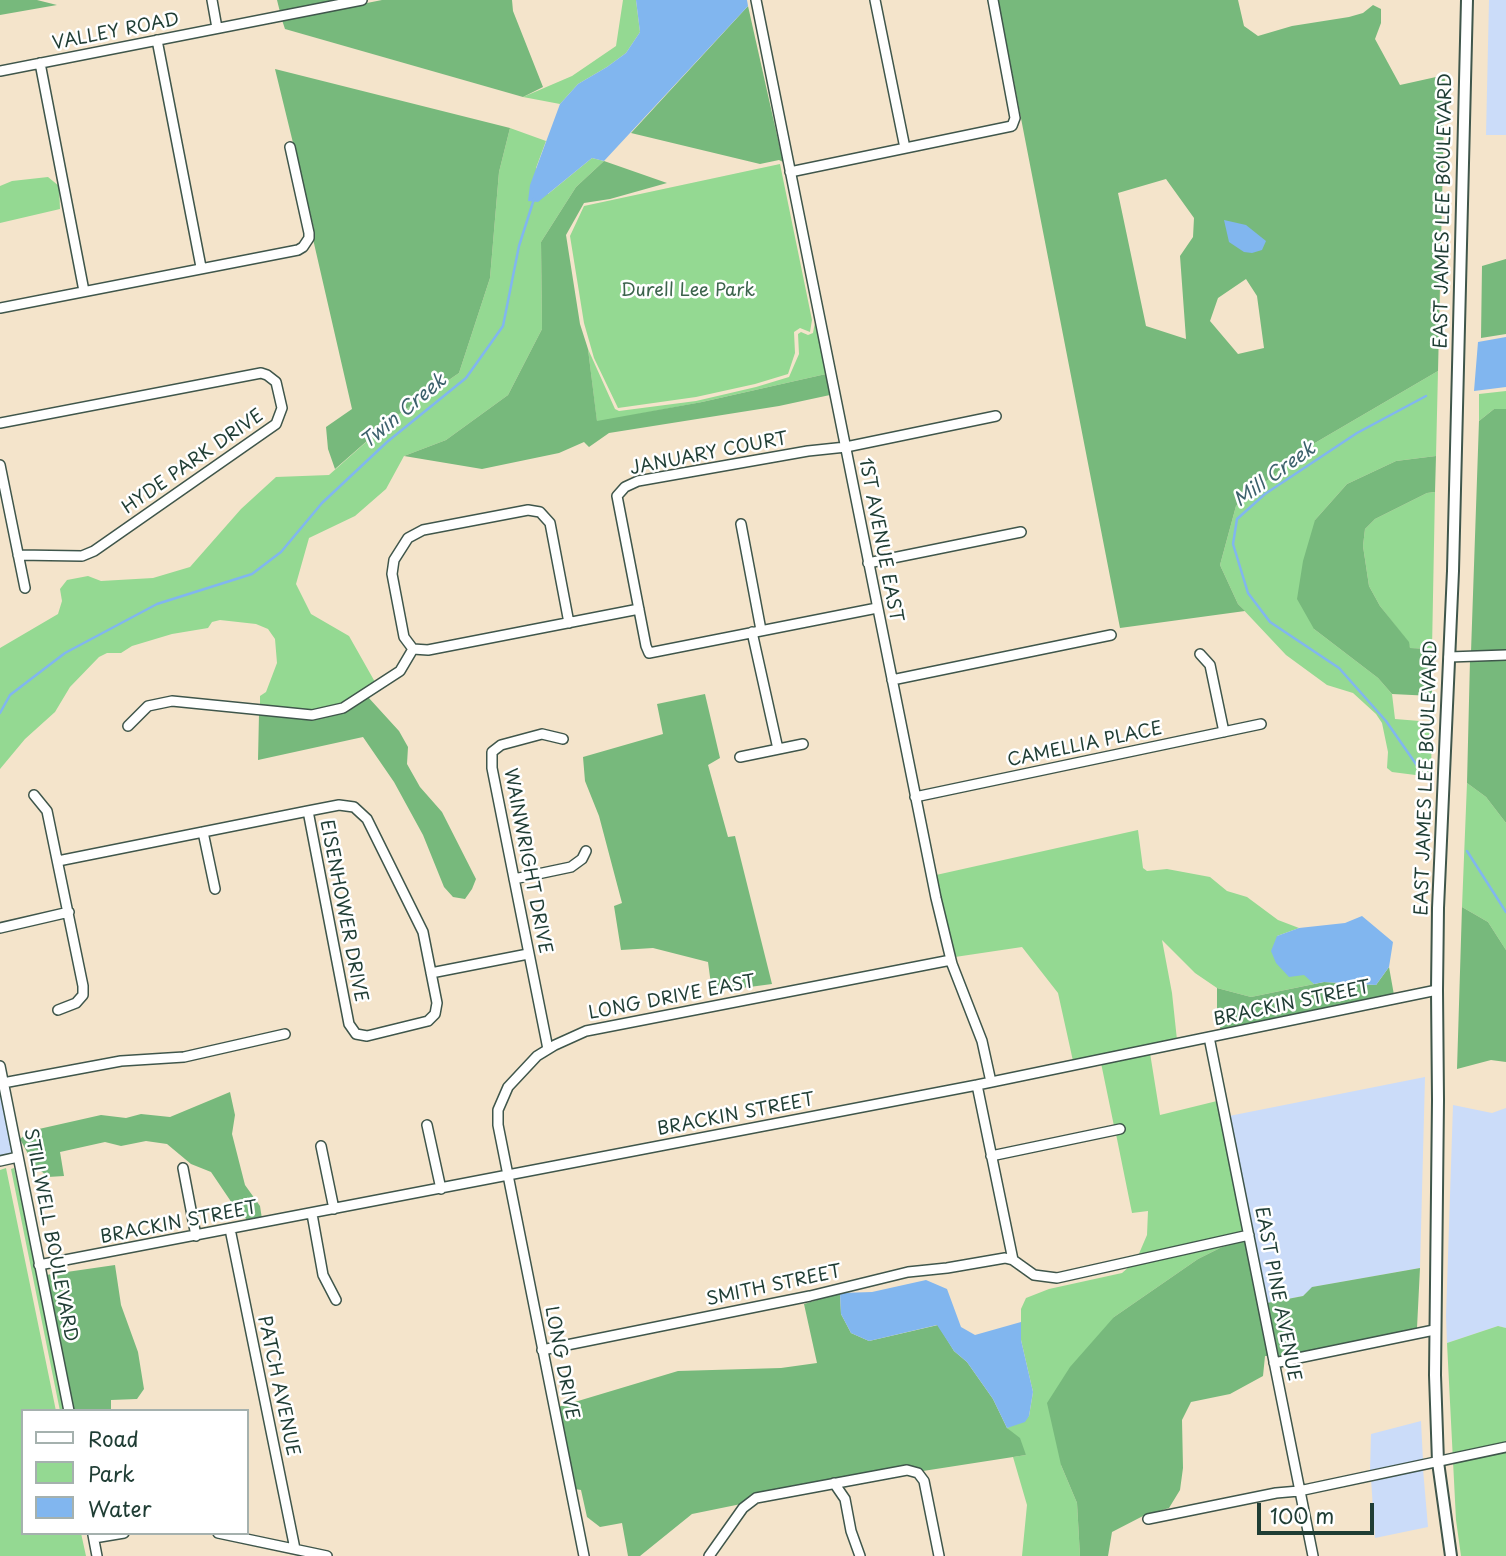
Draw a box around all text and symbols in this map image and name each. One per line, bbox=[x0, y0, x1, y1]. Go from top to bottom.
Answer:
street label: VALLEY ROAD bbox=[51, 9, 181, 55]
street label: EAST JAMES LEE BOULEVARD bbox=[1431, 73, 1457, 349]
park label: Durell Lee Park bbox=[621, 280, 755, 302]
water label: Twin Creek bbox=[357, 370, 451, 454]
street label: HYDE PARK DRIVE bbox=[118, 405, 268, 519]
street label: JANUARY COURT bbox=[628, 428, 790, 480]
water label: Mill Creek bbox=[1230, 438, 1320, 512]
street label: 1ST AVENUE EAST bbox=[853, 456, 907, 624]
street label: EAST JAMES LEE BOULEVARD bbox=[1411, 640, 1443, 916]
street label: CAMELLIA PLACE bbox=[1005, 718, 1165, 772]
street label: WAINWRIGHT DRIVE bbox=[498, 766, 556, 956]
street label: EISENHOWER DRIVE bbox=[315, 818, 371, 1004]
street label: LONG DRIVE EAST bbox=[587, 971, 757, 1025]
street label: BRACKIN STREET bbox=[1212, 977, 1372, 1031]
street label: BRACKIN STREET bbox=[656, 1089, 816, 1141]
street label: STILLWELL BOULEVARD bbox=[19, 1126, 81, 1344]
street label: BRACKIN STREET bbox=[99, 1197, 259, 1249]
street label: EAST PINE AVENUE bbox=[1249, 1205, 1305, 1383]
street label: SMITH STREET bbox=[704, 1261, 844, 1311]
street label: LONG DRIVE bbox=[539, 1304, 583, 1422]
street label: PATCH AVENUE bbox=[253, 1314, 303, 1458]
legend bbox=[21, 1409, 248, 1535]
text: Road bbox=[88, 1422, 139, 1454]
text: Park bbox=[88, 1457, 135, 1489]
scale bar bbox=[1261, 1490, 1378, 1534]
text: Water bbox=[88, 1492, 151, 1524]
text: 100 m bbox=[1270, 1499, 1334, 1531]

